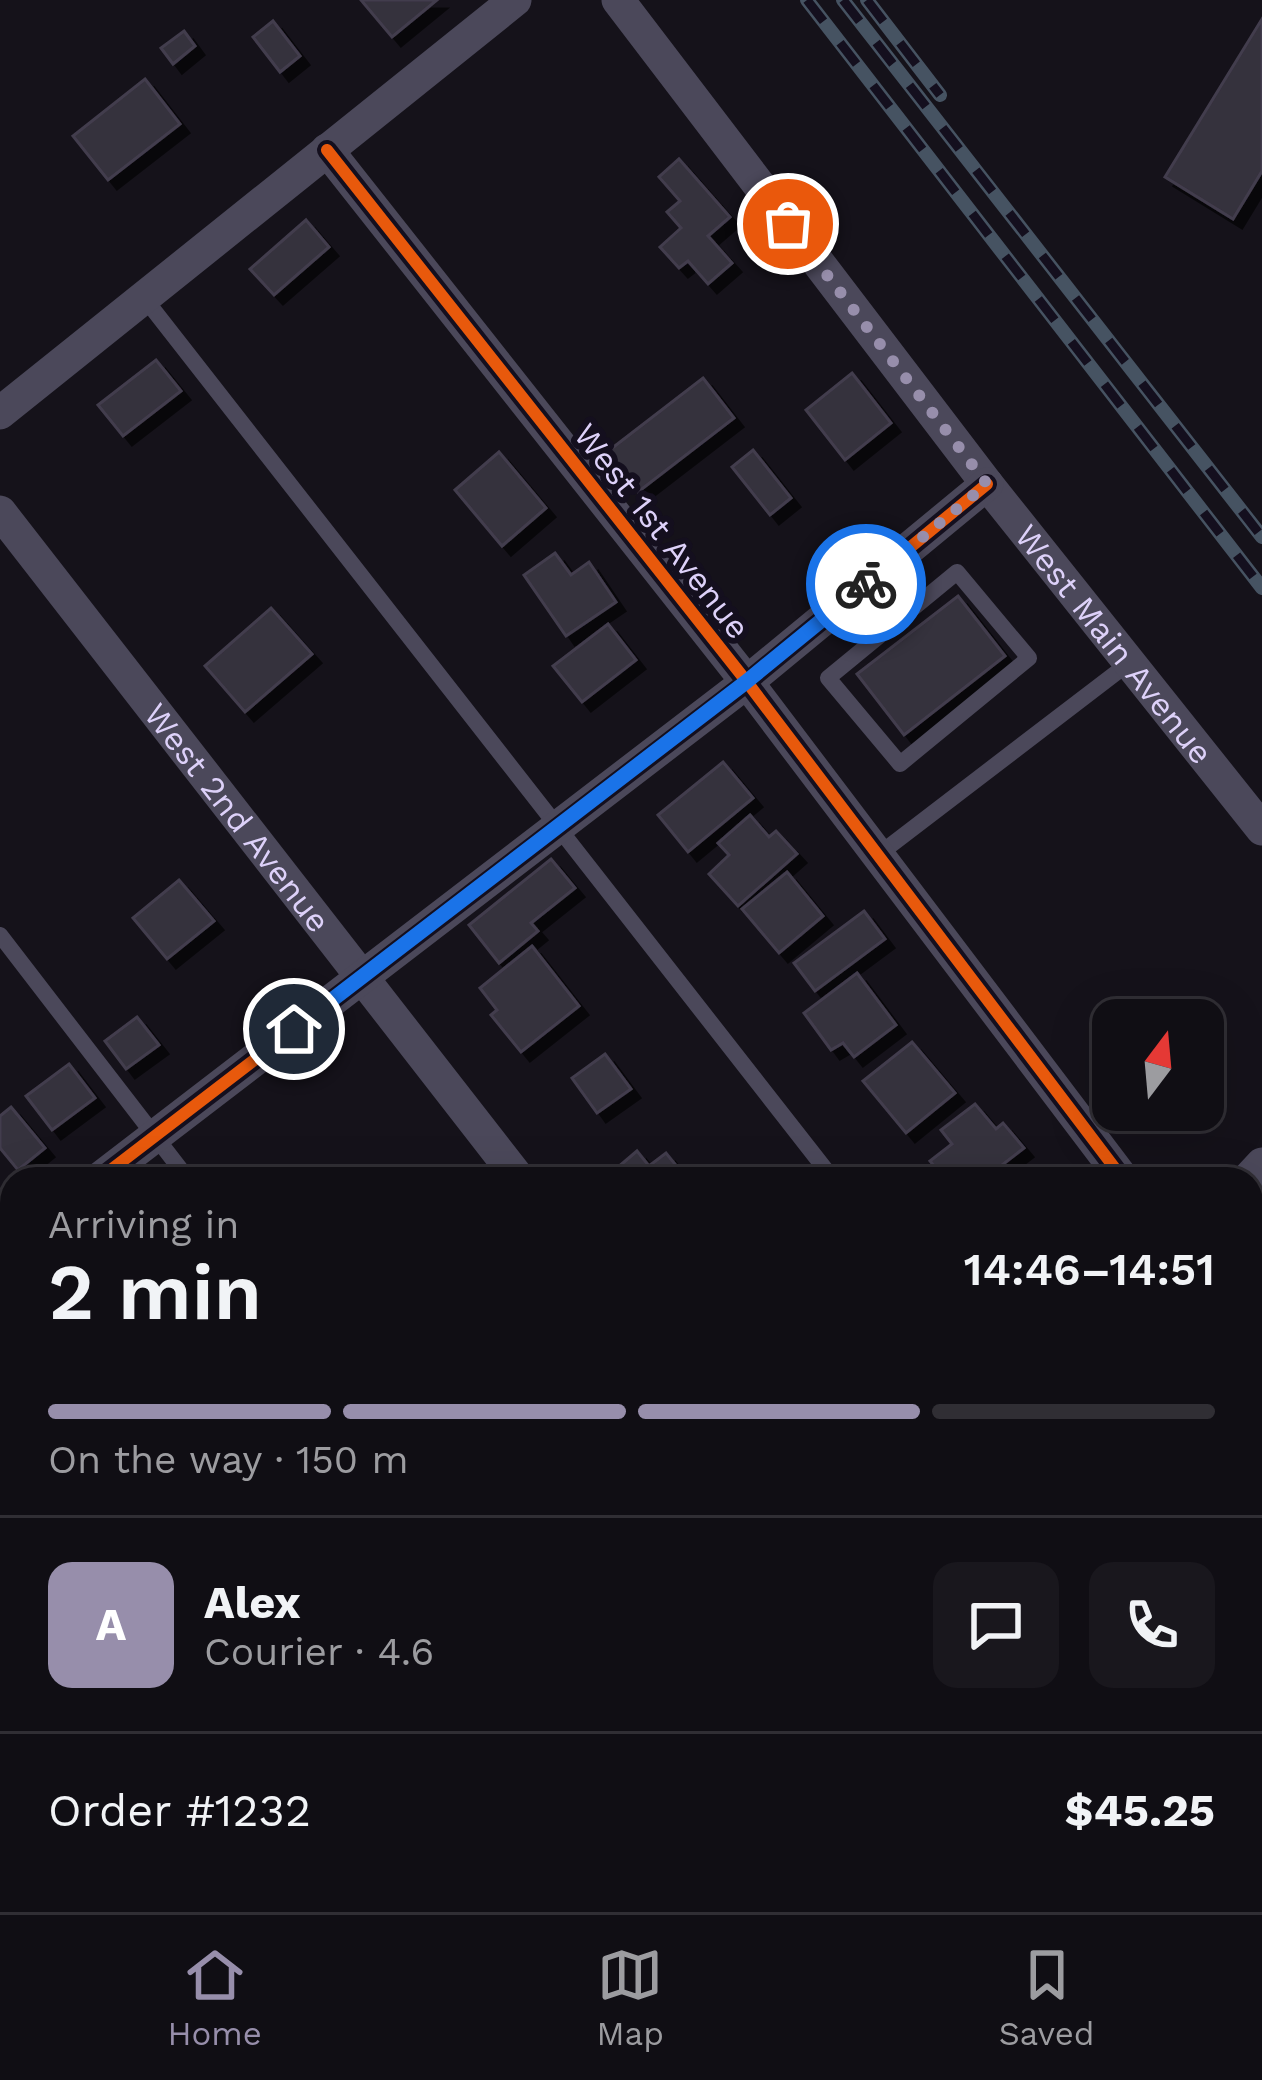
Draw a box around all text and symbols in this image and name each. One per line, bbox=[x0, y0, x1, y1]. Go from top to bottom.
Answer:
pin bbox=[737, 173, 839, 275]
icon: bag bbox=[755, 191, 821, 257]
street label: West 1st Avenue bbox=[566, 416, 758, 646]
street label: West Main Avenue bbox=[1007, 516, 1222, 771]
courier bbox=[806, 524, 926, 644]
icon: bike bbox=[833, 551, 899, 617]
street label: West 2nd Avenue bbox=[137, 695, 339, 940]
pin bbox=[243, 978, 345, 1080]
icon: home bbox=[261, 996, 327, 1062]
north arrow bbox=[1092, 999, 1224, 1131]
map controls bbox=[1092, 999, 1224, 1131]
text: Arriving in bbox=[48, 1202, 239, 1247]
text: 14:46–14:51 bbox=[964, 1243, 1215, 1296]
text: 2 min bbox=[48, 1246, 262, 1338]
text: On the way · 150 m bbox=[48, 1437, 409, 1482]
button: chat bbox=[933, 1562, 1059, 1688]
button: phone bbox=[1089, 1562, 1215, 1688]
text: Alex bbox=[204, 1576, 301, 1629]
text: A bbox=[96, 1598, 126, 1651]
text: Courier · 4.6 bbox=[204, 1629, 434, 1674]
text: Order #1232 bbox=[48, 1784, 311, 1837]
text: $45.25 bbox=[1065, 1784, 1215, 1837]
tab: Home bbox=[167, 1942, 262, 2053]
tab: Map bbox=[597, 1942, 664, 2053]
tab: Saved bbox=[999, 1942, 1095, 2053]

